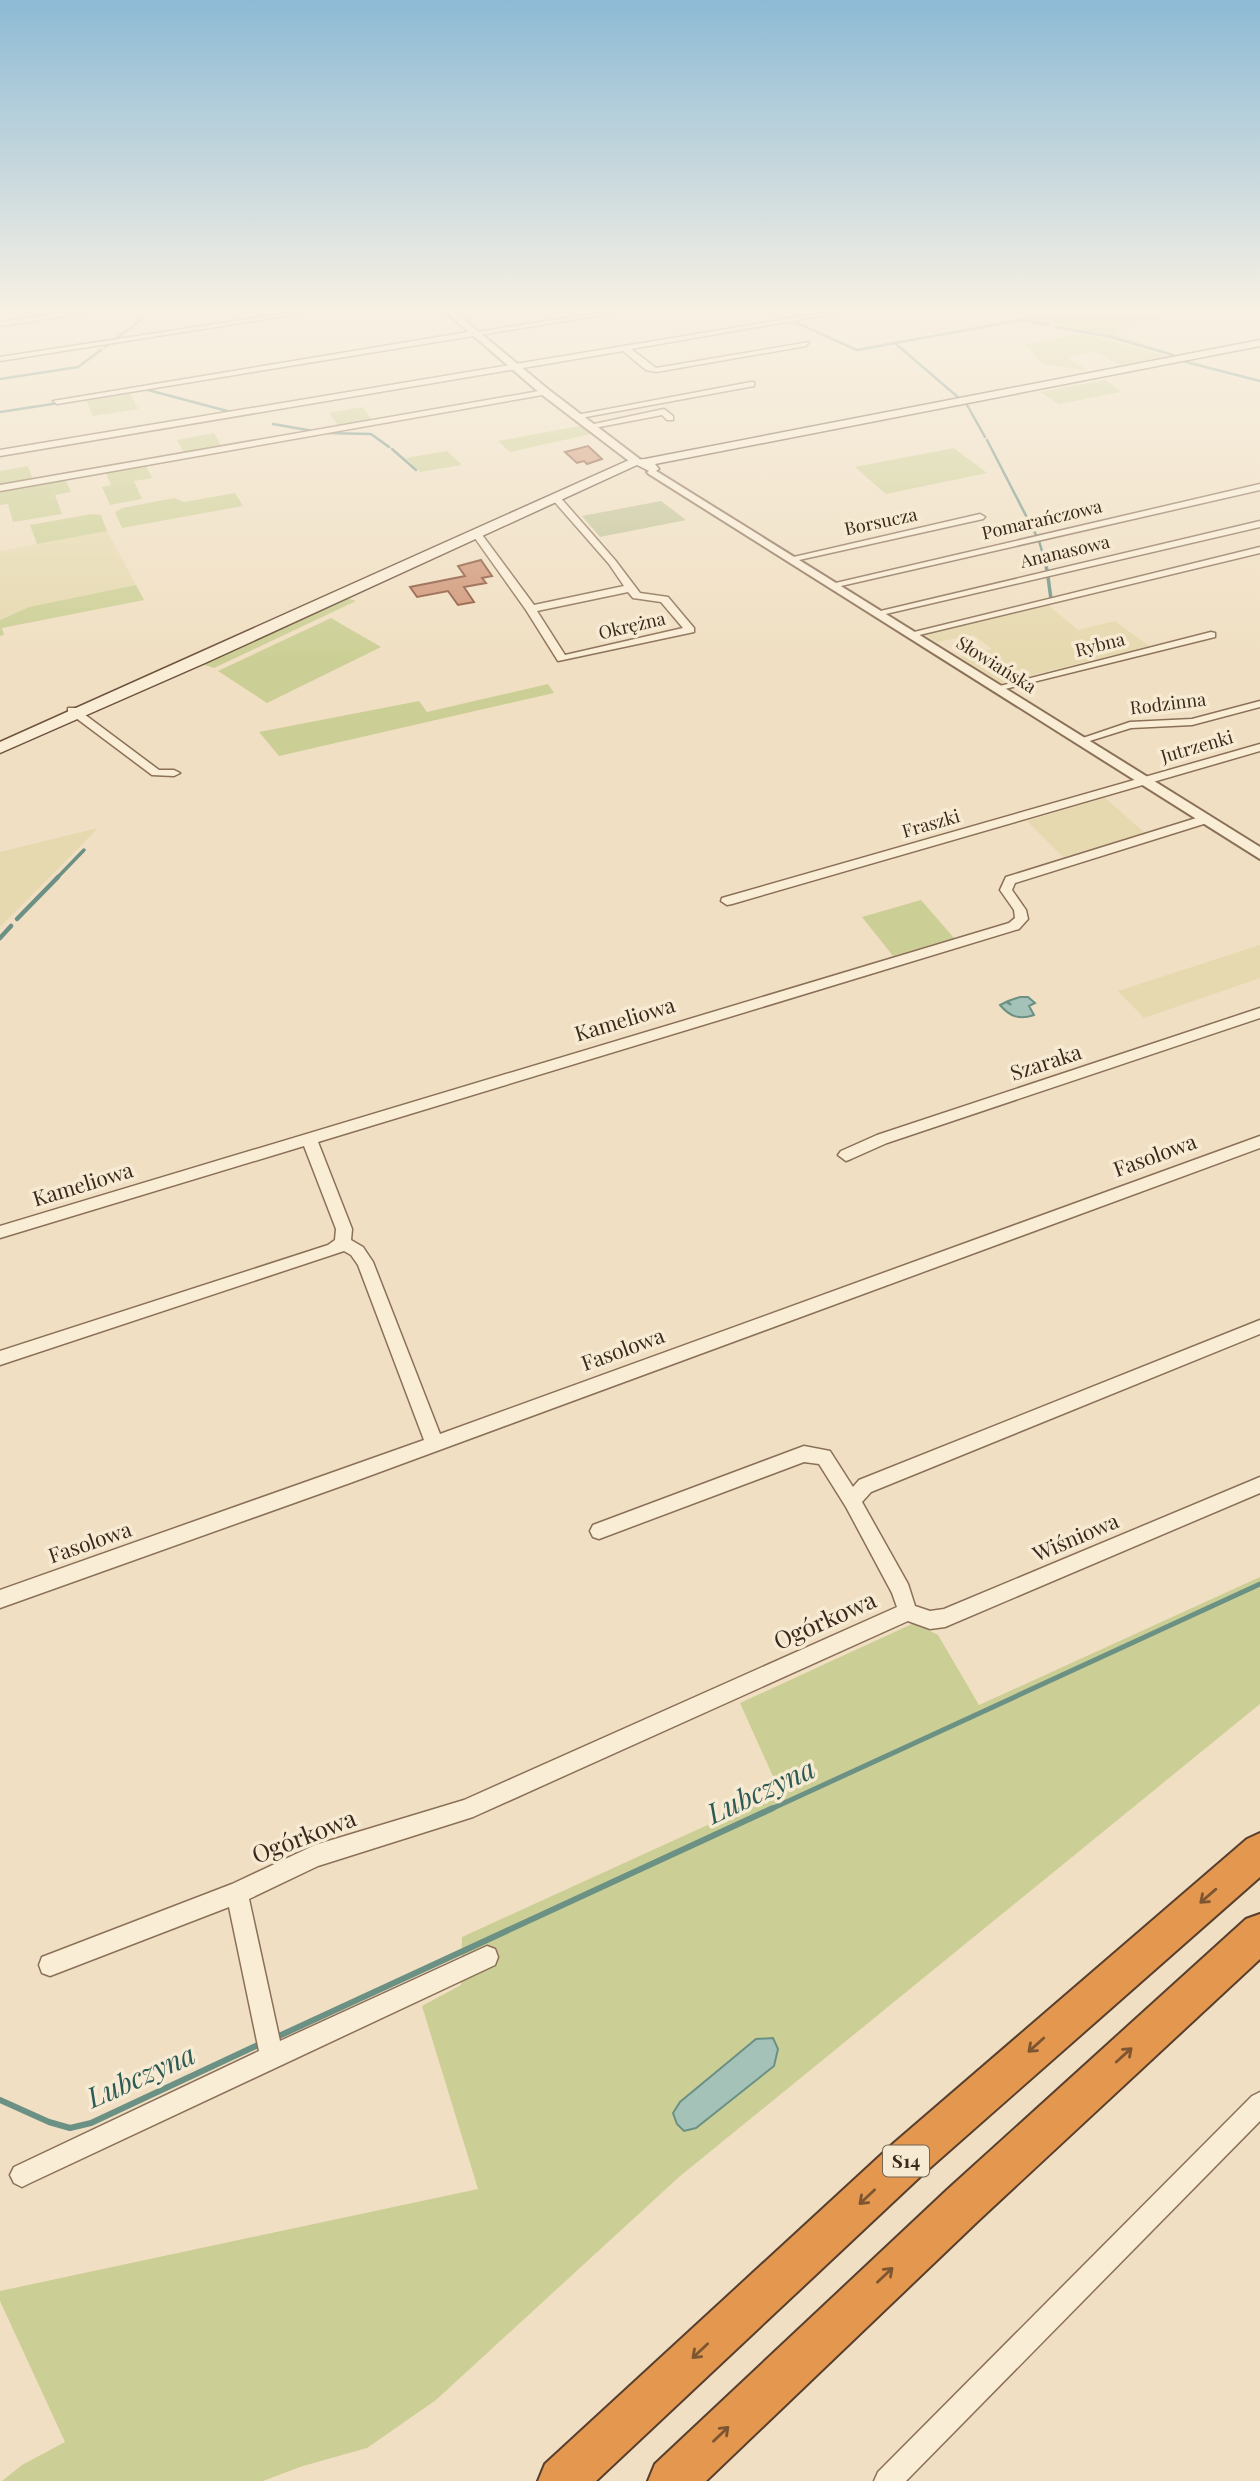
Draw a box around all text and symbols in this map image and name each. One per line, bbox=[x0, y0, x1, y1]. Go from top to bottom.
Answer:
street label: Pomarańczowa bbox=[979, 494, 1104, 545]
street label: Borsucza bbox=[842, 502, 919, 540]
street label: Ananasowa bbox=[1017, 529, 1112, 573]
street label: Okrężna bbox=[596, 606, 668, 644]
street label: Rybna bbox=[1072, 626, 1127, 662]
street label: Słowiańska bbox=[952, 630, 1041, 698]
street label: Rodzinna bbox=[1129, 686, 1207, 720]
street label: Jutrzenki bbox=[1157, 724, 1236, 768]
street label: Fraszki bbox=[899, 803, 962, 843]
street label: Kameliowa bbox=[571, 989, 679, 1047]
street label: Szaraka bbox=[1006, 1036, 1085, 1086]
street label: Fasolowa bbox=[1109, 1126, 1200, 1182]
street label: Kameliowa bbox=[29, 1154, 137, 1212]
street label: Fasolowa bbox=[577, 1320, 668, 1376]
street label: Wiśniowa bbox=[1027, 1505, 1123, 1567]
street label: Fasolowa bbox=[44, 1514, 135, 1568]
street label: Ogórkowa bbox=[768, 1582, 881, 1656]
water label: Lubczyna bbox=[699, 1749, 820, 1831]
street label: Ogórkowa bbox=[247, 1801, 360, 1870]
one-way arrow bbox=[1199, 1888, 1217, 1904]
water label: Lubczyna bbox=[79, 2034, 201, 2115]
one-way arrow bbox=[1027, 2037, 1045, 2053]
one-way arrow bbox=[1115, 2046, 1132, 2063]
road number: S14 bbox=[883, 2146, 929, 2176]
one-way arrow bbox=[858, 2189, 876, 2205]
one-way arrow bbox=[876, 2267, 893, 2284]
one-way arrow bbox=[692, 2343, 709, 2360]
one-way arrow bbox=[712, 2425, 729, 2442]

